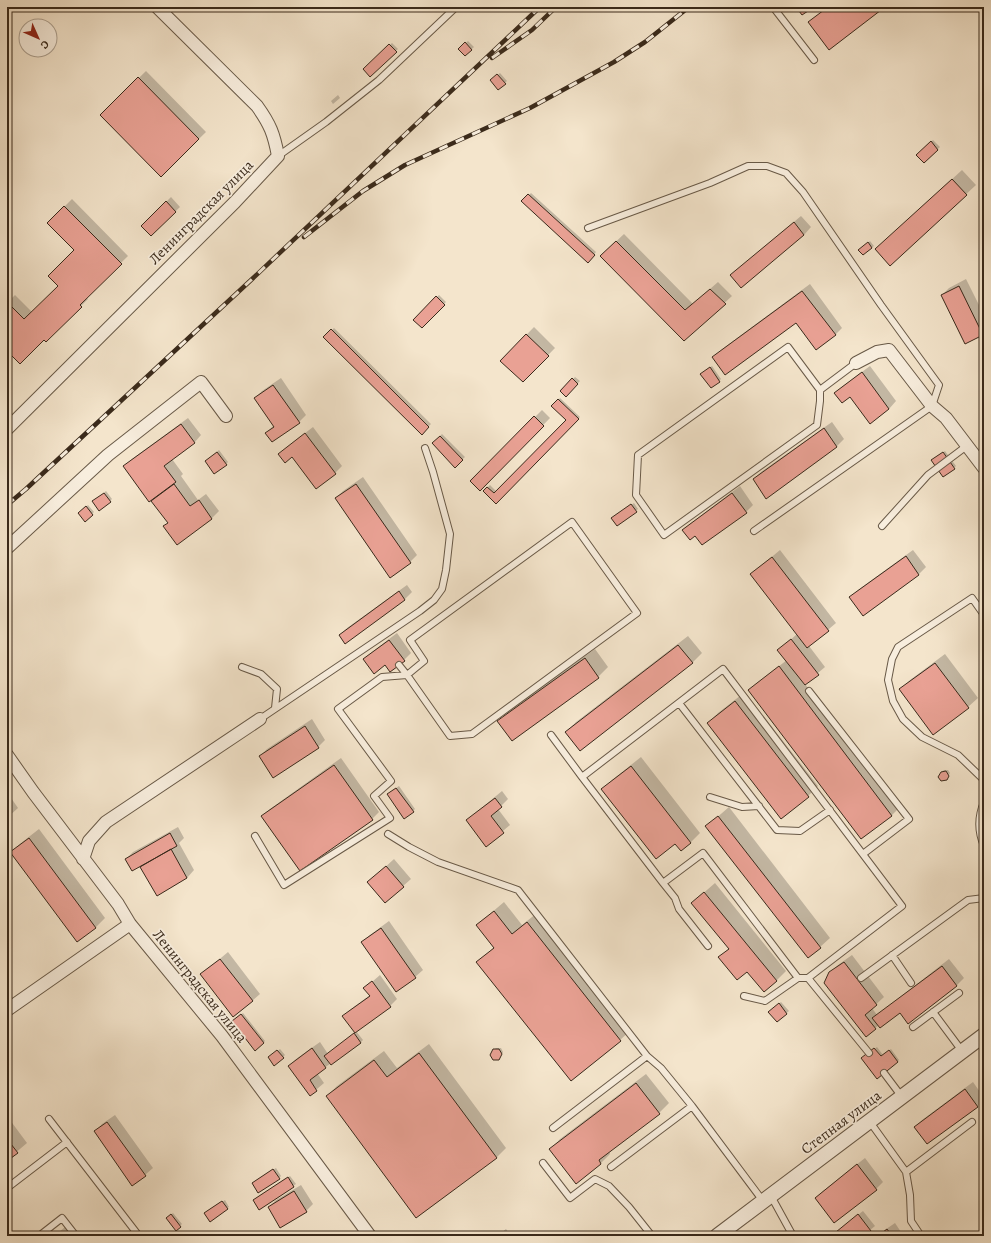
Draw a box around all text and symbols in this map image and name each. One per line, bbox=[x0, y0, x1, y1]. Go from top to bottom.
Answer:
north arrow bbox=[18, 18, 58, 58]
text: С bbox=[37, 37, 52, 53]
street label: Ленинградская улица bbox=[144, 155, 258, 269]
street label: Ленинградская улица bbox=[148, 925, 252, 1047]
street label: Степная улица bbox=[797, 1085, 885, 1159]

